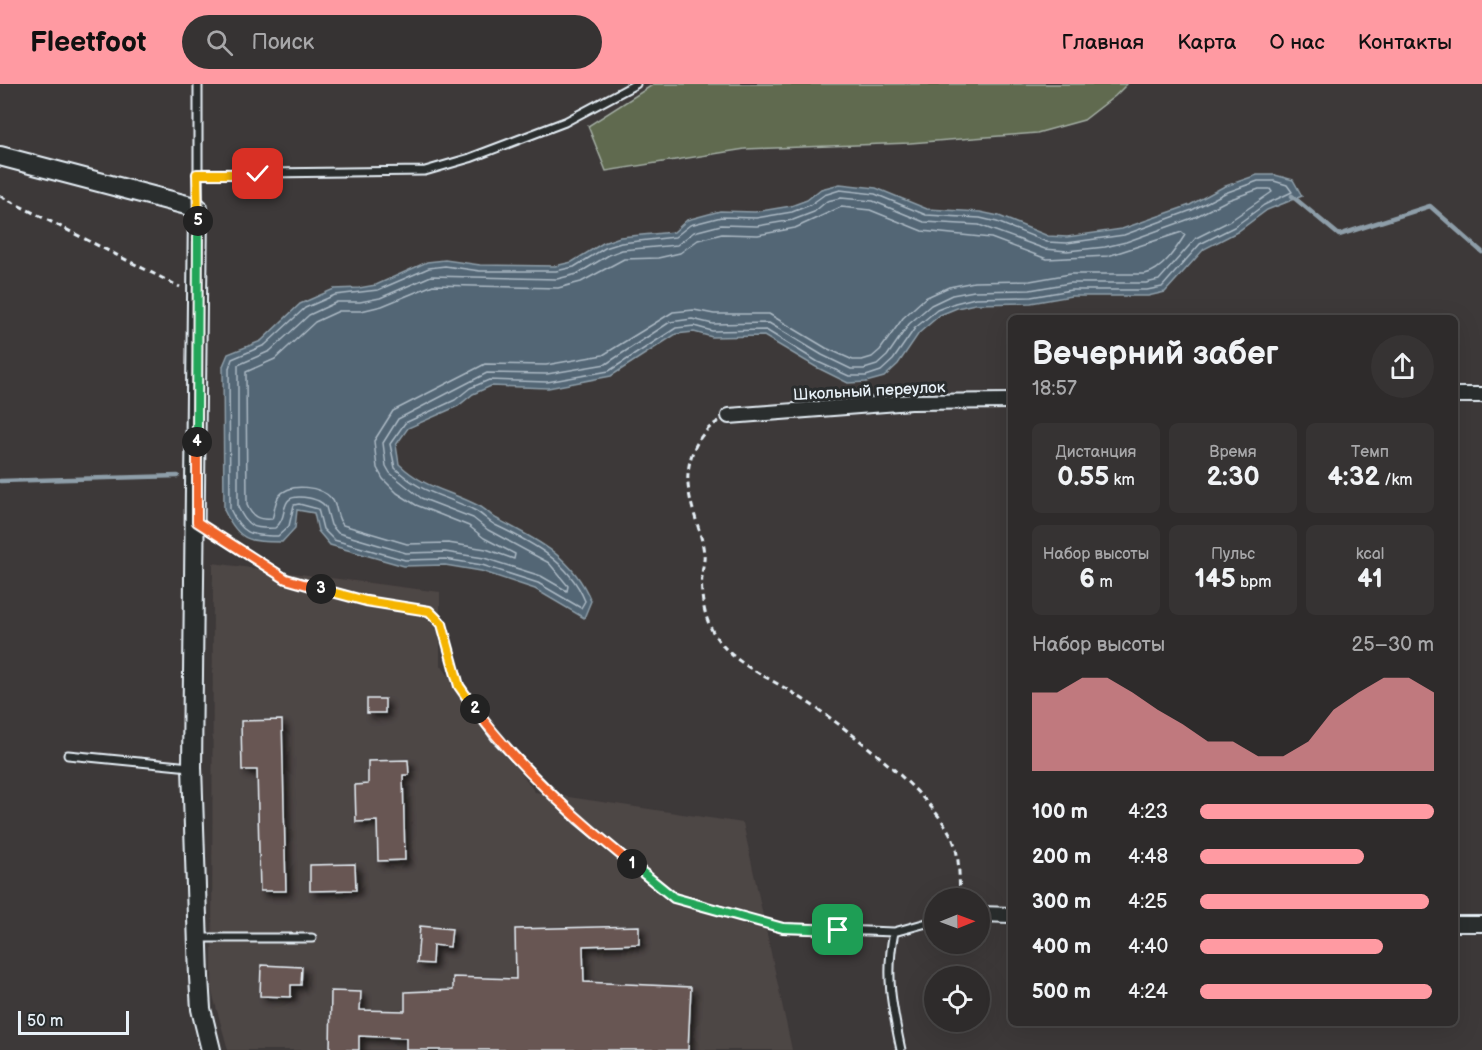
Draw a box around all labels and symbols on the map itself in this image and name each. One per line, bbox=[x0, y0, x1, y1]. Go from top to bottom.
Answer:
pin bbox=[232, 148, 283, 199]
pin: 5 bbox=[183, 206, 213, 236]
street label: Школьный переулок bbox=[792, 378, 946, 405]
pin: 4 bbox=[182, 427, 212, 457]
pin: 3 bbox=[306, 574, 336, 604]
pin: 2 bbox=[460, 694, 490, 724]
pin: 1 bbox=[617, 849, 647, 879]
north arrow bbox=[924, 888, 990, 954]
pin bbox=[812, 904, 863, 955]
scale bar bbox=[18, 1008, 129, 1036]

